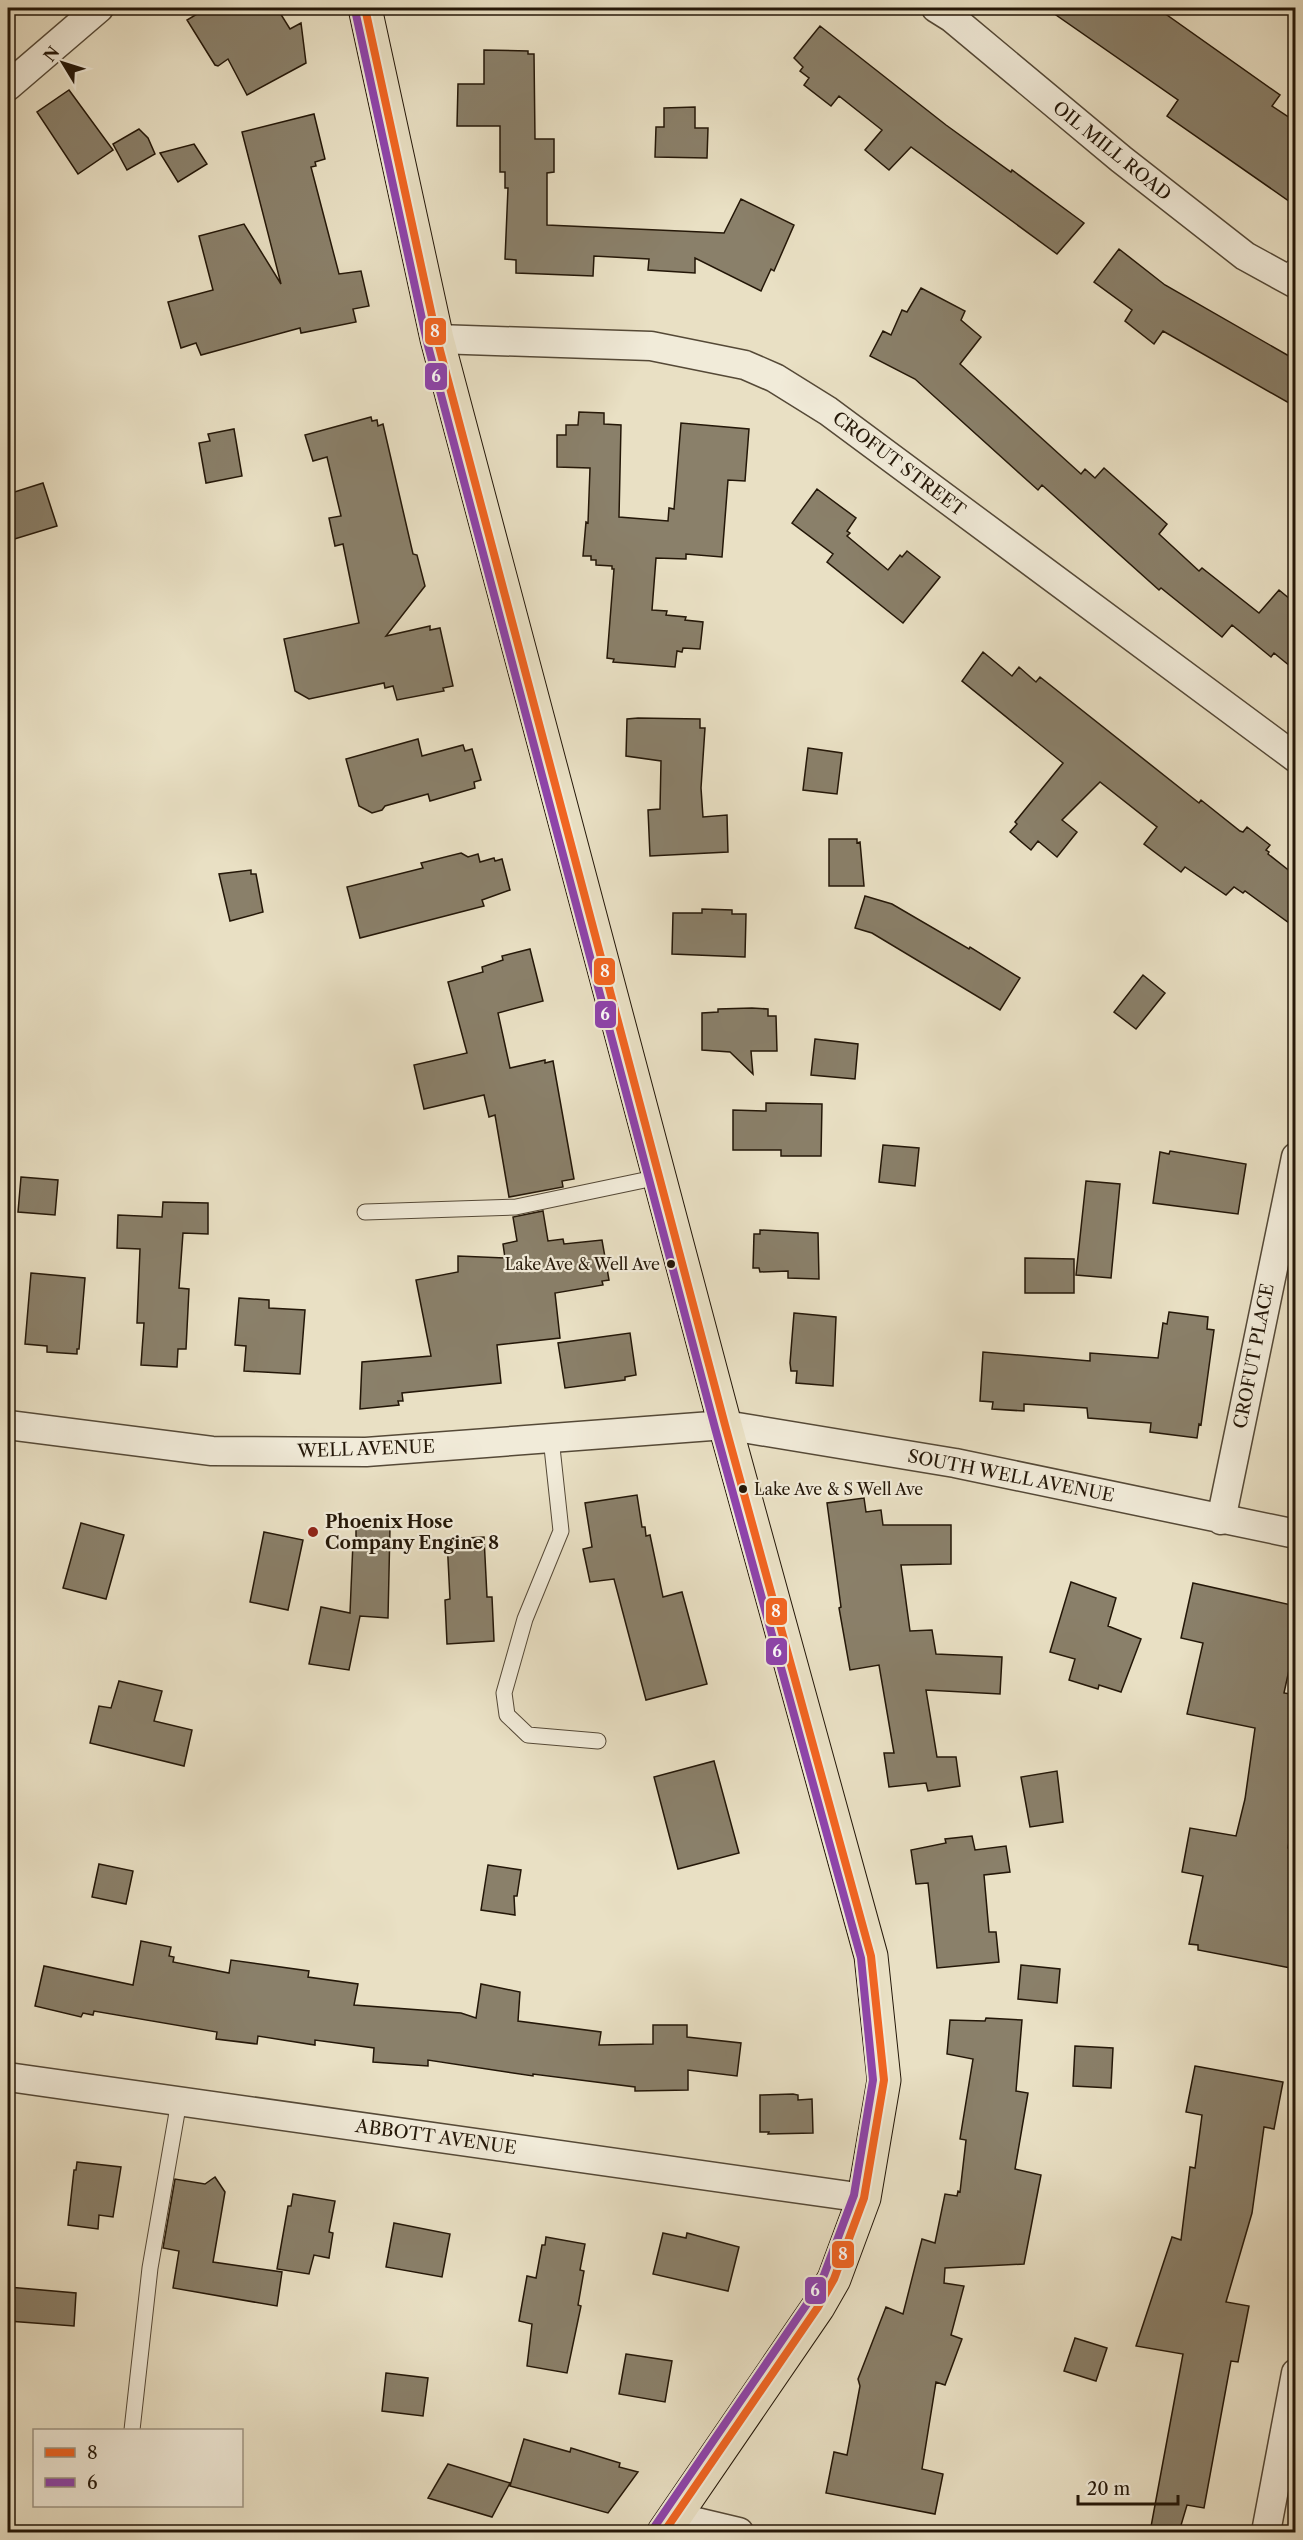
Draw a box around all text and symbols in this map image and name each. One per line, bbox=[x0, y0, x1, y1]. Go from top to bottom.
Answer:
north arrow bbox=[33, 33, 93, 93]
text: N bbox=[39, 42, 63, 65]
street label: OIL MILL ROAD bbox=[1048, 97, 1176, 205]
line badge: 8 bbox=[424, 317, 447, 346]
text: 8 bbox=[430, 321, 440, 341]
line badge: 6 bbox=[424, 362, 448, 391]
text: 6 bbox=[431, 366, 441, 386]
street label: CROFUT STREET bbox=[828, 407, 970, 521]
line badge: 8 bbox=[593, 957, 616, 986]
text: 8 bbox=[600, 961, 610, 981]
line badge: 6 bbox=[594, 1000, 617, 1029]
text: 6 bbox=[600, 1004, 610, 1024]
place label: Lake Ave & Well Ave bbox=[505, 1254, 660, 1274]
marker: Lake Ave & Well Ave bbox=[665, 1258, 677, 1270]
street label: CROFUT PLACE bbox=[1229, 1281, 1279, 1431]
street label: WELL AVENUE bbox=[296, 1436, 435, 1462]
street label: SOUTH WELL AVENUE bbox=[906, 1445, 1116, 1507]
place label: Lake Ave & S Well Ave bbox=[754, 1479, 923, 1499]
marker: Lake Ave & S Well Ave bbox=[737, 1483, 749, 1495]
place label: Phoenix Hose Company Engine 8 bbox=[325, 1511, 499, 1554]
marker: Phoenix Hose Company Engine 8 bbox=[306, 1525, 320, 1539]
line badge: 8 bbox=[765, 1597, 788, 1626]
text: 8 bbox=[771, 1601, 781, 1621]
line badge: 6 bbox=[765, 1637, 788, 1666]
text: 6 bbox=[772, 1641, 782, 1661]
street label: ABBOTT AVENUE bbox=[353, 2115, 518, 2159]
line badge: 8 bbox=[831, 2240, 855, 2269]
text: 8 bbox=[838, 2244, 848, 2264]
line badge: 6 bbox=[804, 2276, 827, 2305]
text: 6 bbox=[810, 2280, 820, 2300]
legend bbox=[33, 2429, 243, 2507]
text: 8 bbox=[87, 2442, 98, 2464]
scale bar bbox=[1078, 2468, 1178, 2506]
text: 6 bbox=[87, 2472, 98, 2494]
text: 20 m bbox=[1087, 2478, 1131, 2500]

